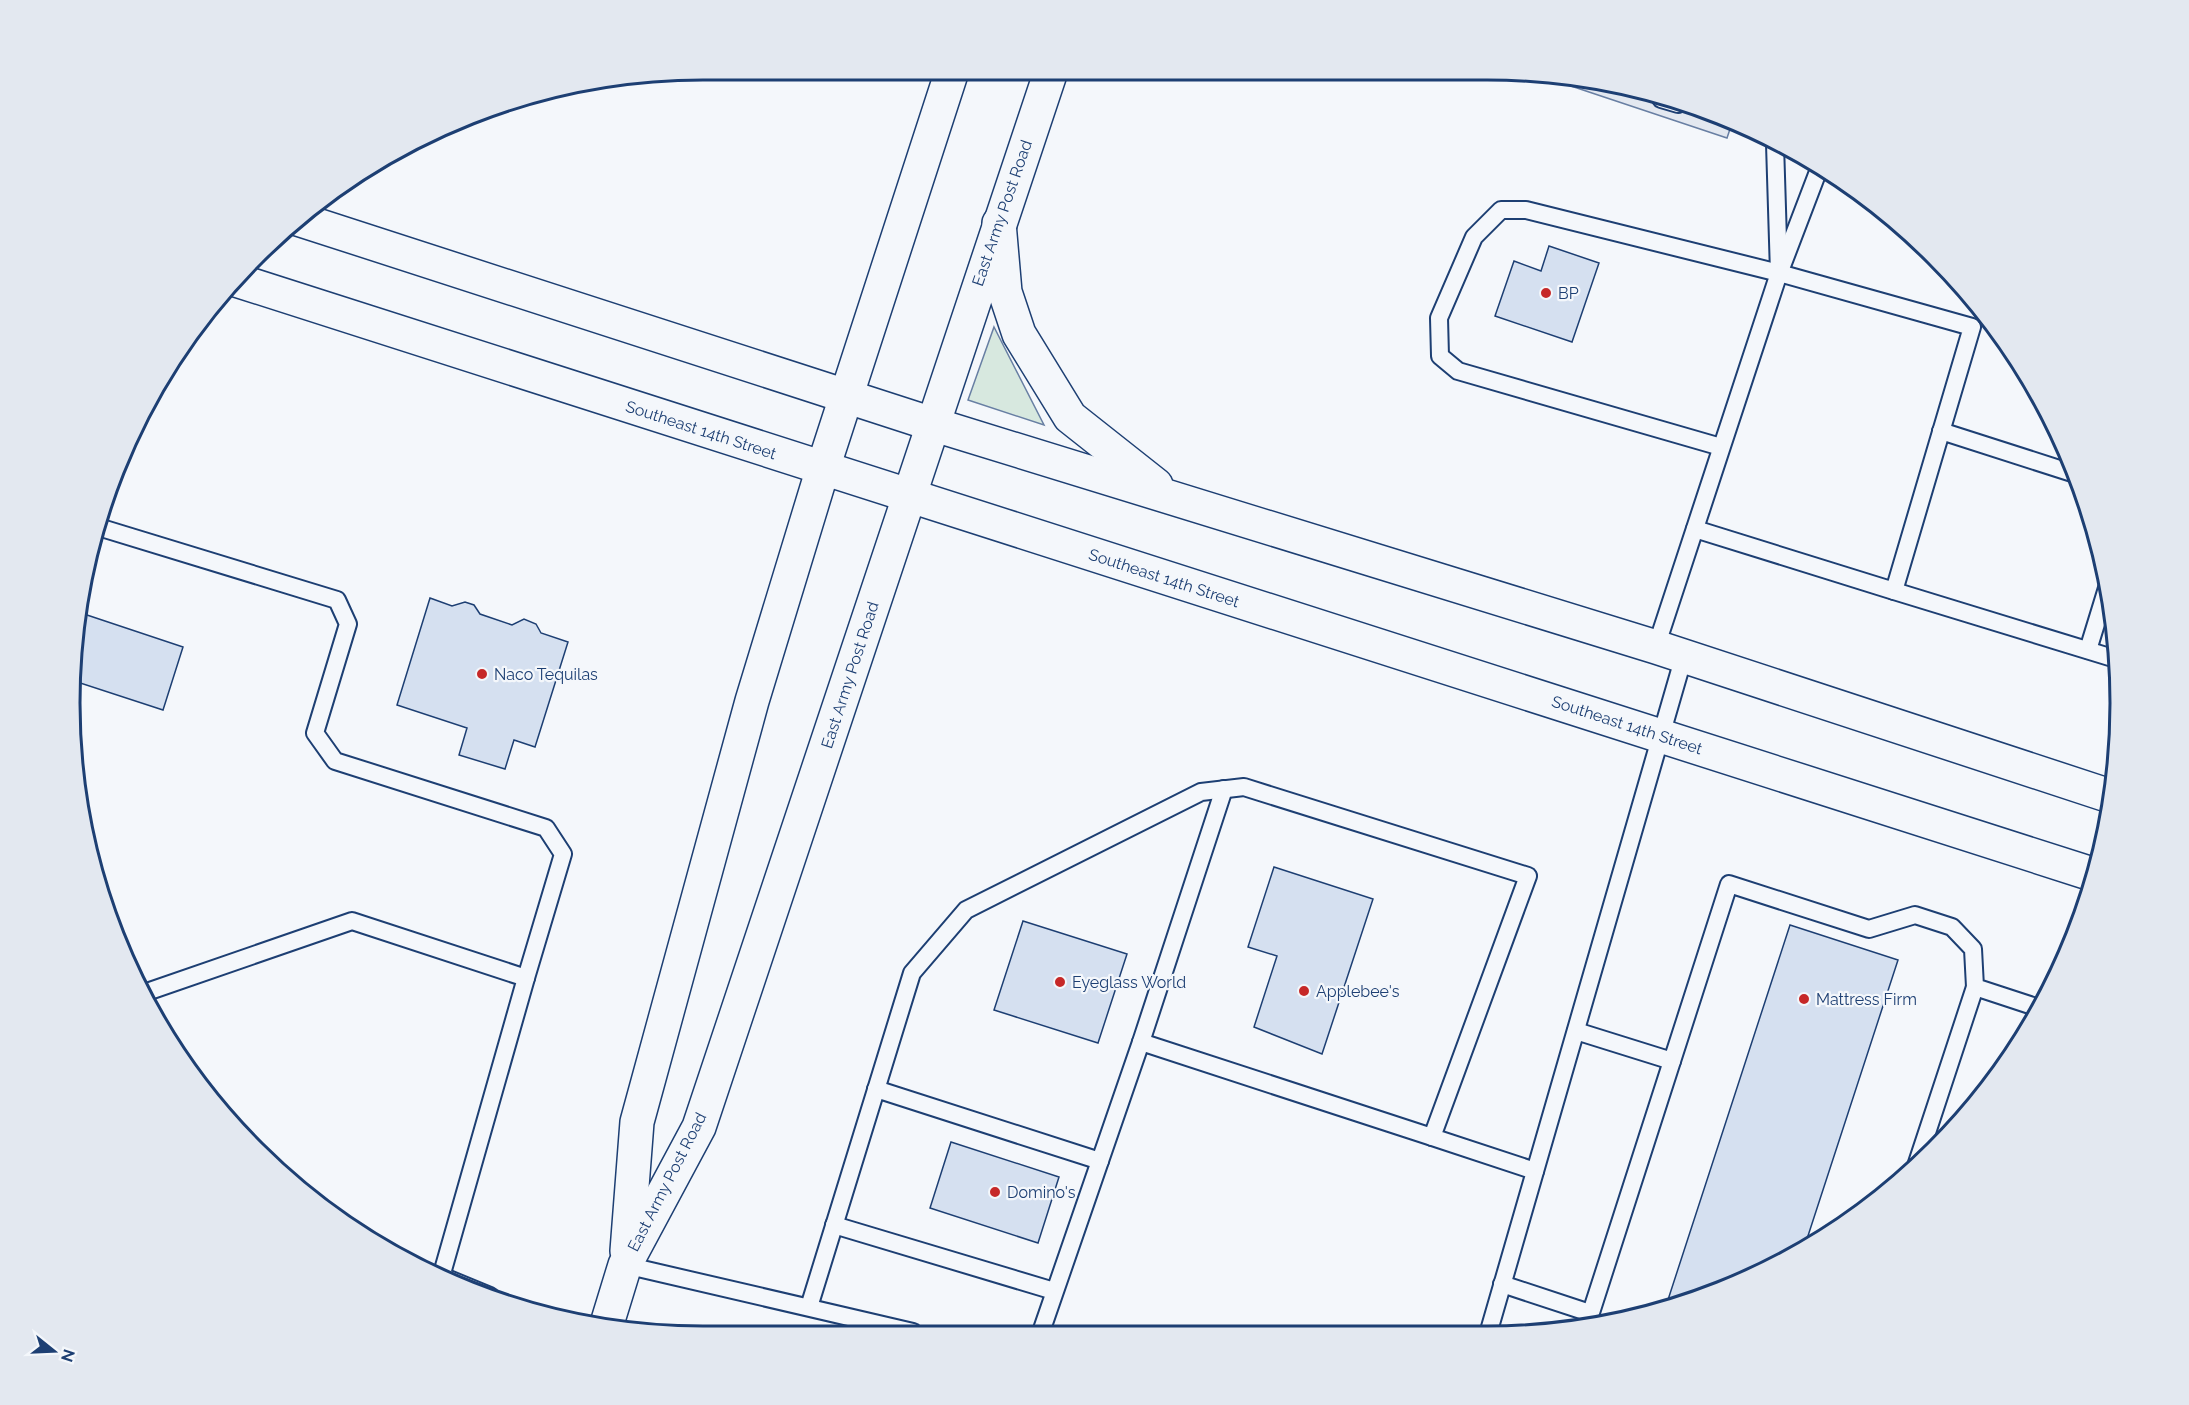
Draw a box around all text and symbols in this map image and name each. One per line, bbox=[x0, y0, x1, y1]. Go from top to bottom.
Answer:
street label: East Army Post Road bbox=[968, 137, 1036, 289]
place label: BP bbox=[1558, 284, 1579, 303]
marker: BP bbox=[1539, 286, 1553, 300]
street label: Southeast 14th Street bbox=[623, 397, 779, 464]
street label: Southeast 14th Street bbox=[1086, 545, 1242, 612]
street label: East Army Post Road bbox=[817, 599, 883, 751]
place label: Naco Tequilas bbox=[494, 665, 598, 684]
marker: Naco Tequilas bbox=[475, 667, 489, 681]
street label: Southeast 14th Street bbox=[1549, 692, 1705, 759]
place label: Eyeglass World bbox=[1072, 973, 1186, 992]
marker: Eyeglass World bbox=[1053, 975, 1067, 989]
place label: Applebee's bbox=[1316, 982, 1400, 1001]
marker: Applebee's bbox=[1297, 984, 1311, 998]
place label: Mattress Firm bbox=[1816, 990, 1917, 1009]
marker: Mattress Firm bbox=[1797, 992, 1811, 1006]
street label: East Army Post Road bbox=[624, 1109, 710, 1255]
place label: Domino's bbox=[1007, 1183, 1076, 1202]
marker: Domino's bbox=[988, 1185, 1002, 1199]
north arrow bbox=[24, 1321, 84, 1381]
text: N bbox=[57, 1347, 79, 1364]

